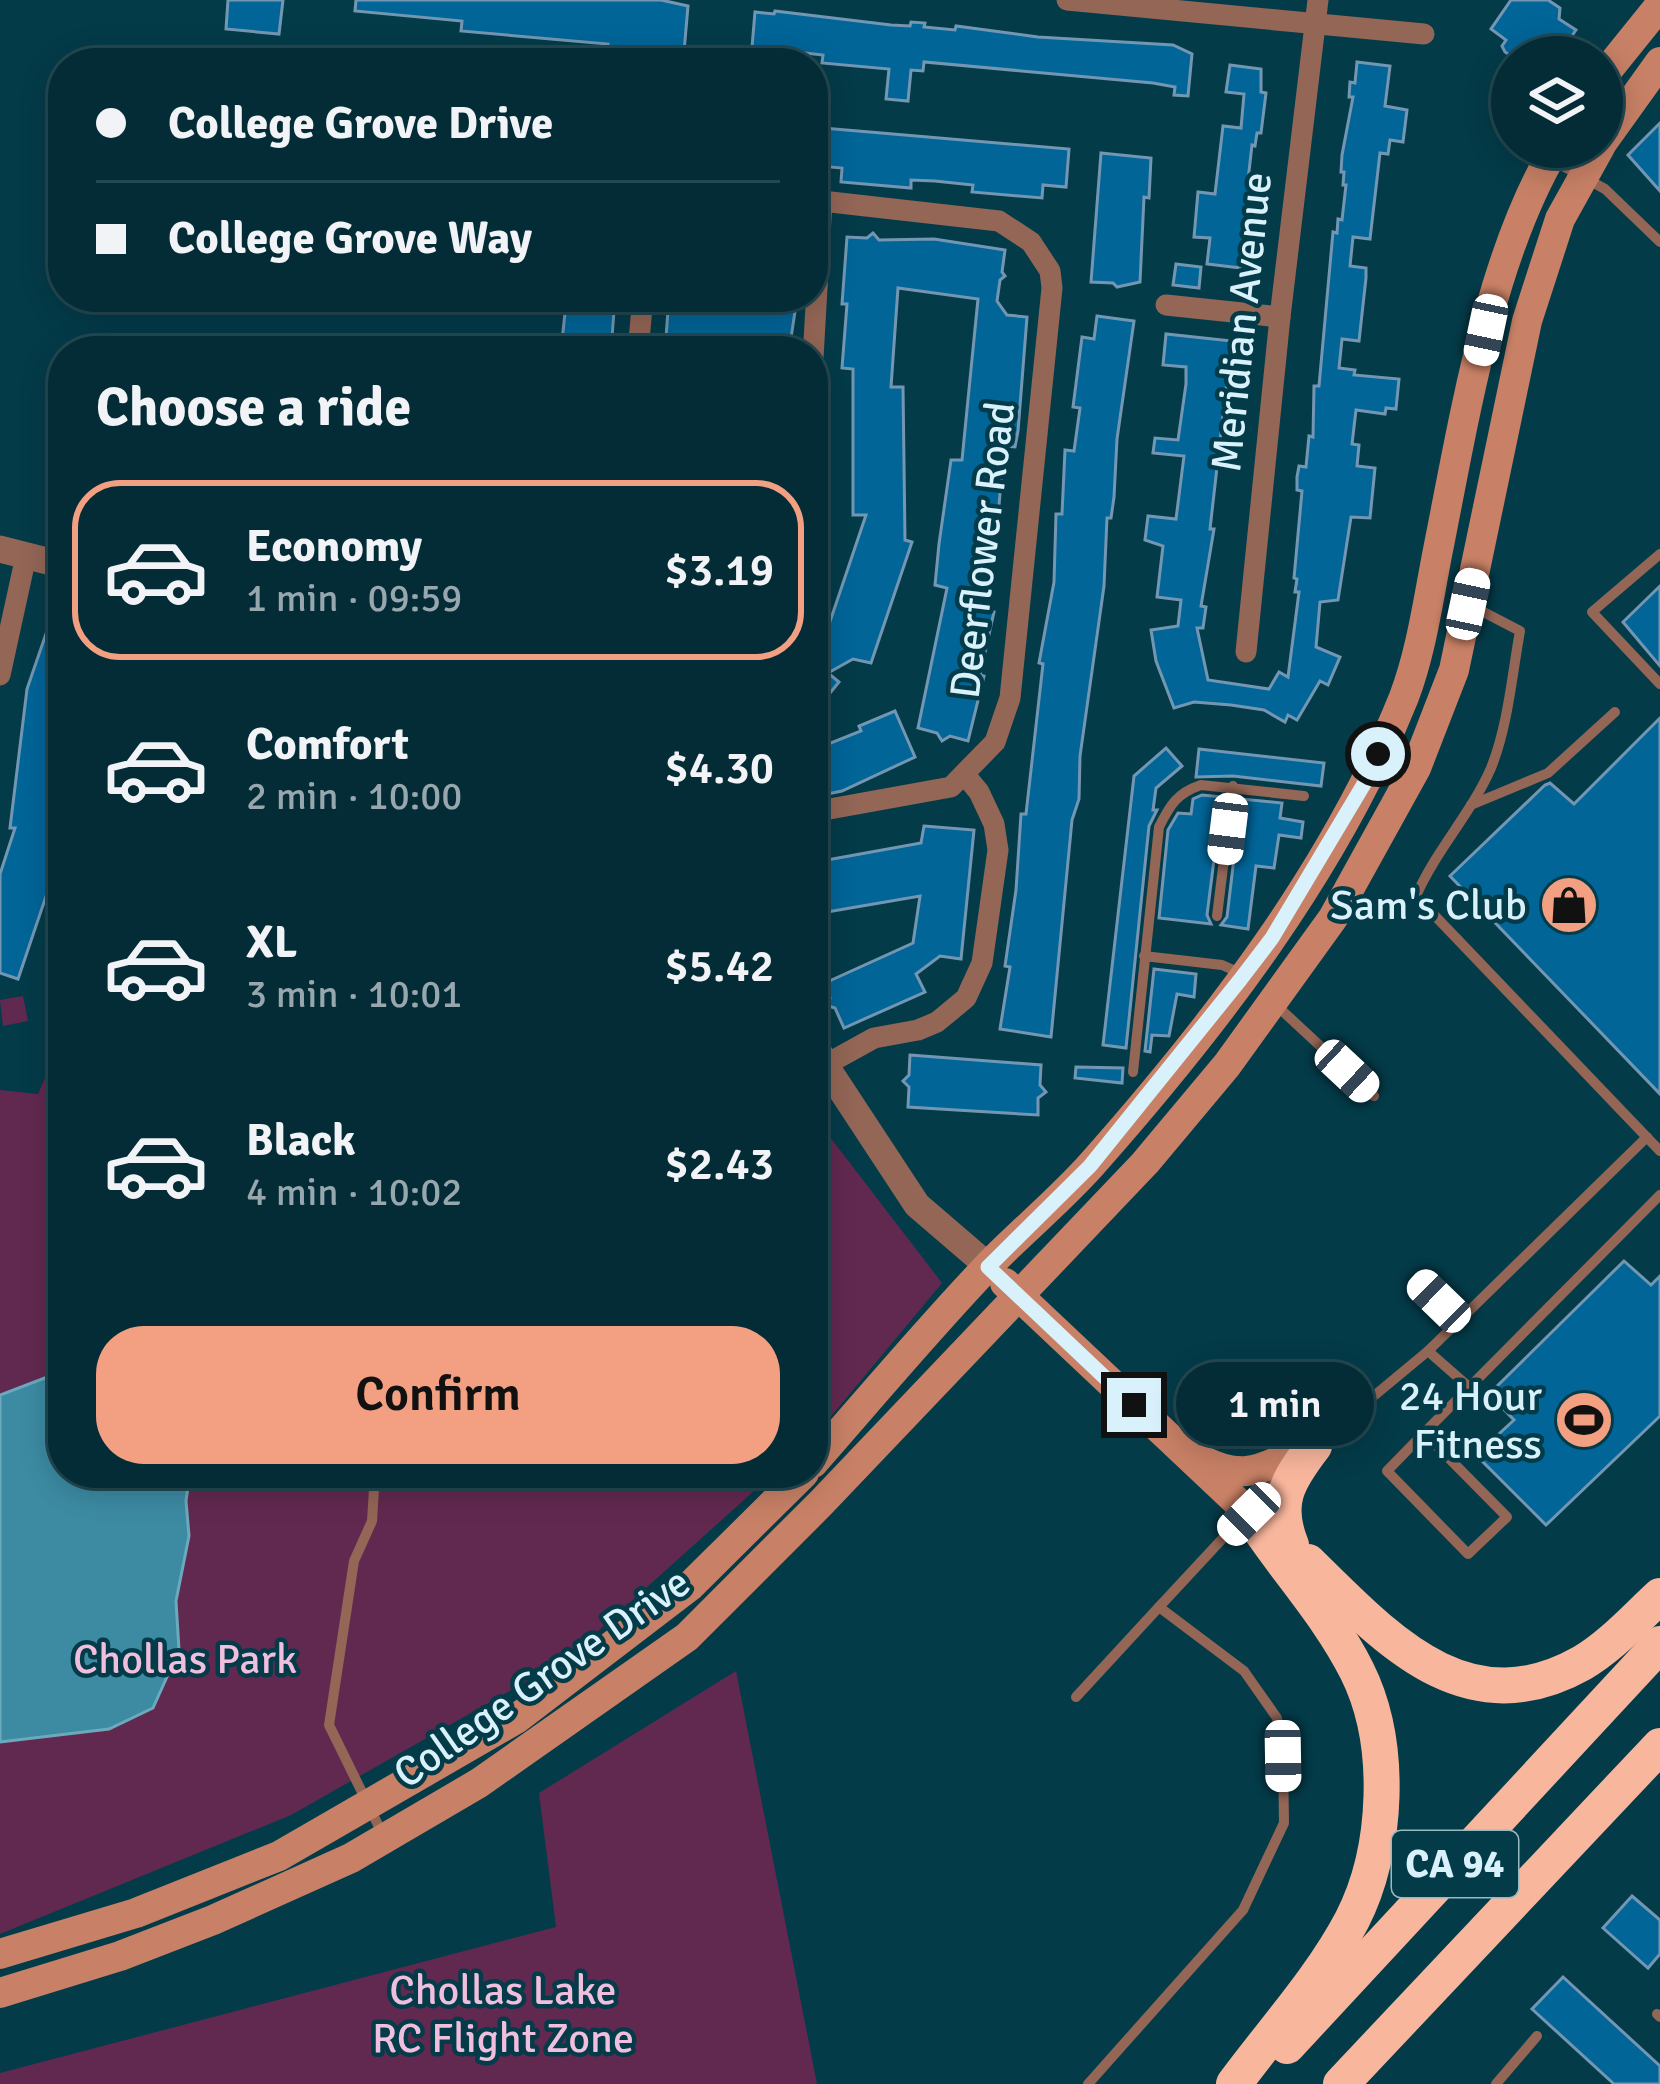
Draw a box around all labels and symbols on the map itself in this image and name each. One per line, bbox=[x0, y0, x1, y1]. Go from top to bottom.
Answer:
street label: Meridian Avenue bbox=[1201, 170, 1283, 474]
car bbox=[1461, 291, 1511, 369]
street label: Deerflower Road bbox=[940, 399, 1026, 701]
car bbox=[1443, 565, 1493, 643]
route start bbox=[1351, 727, 1405, 781]
car bbox=[1206, 791, 1250, 867]
shop icon: Sam's Club bbox=[1538, 874, 1600, 936]
place label: Sam's Club bbox=[1330, 880, 1527, 931]
car bbox=[1308, 1033, 1386, 1109]
car bbox=[1401, 1263, 1477, 1339]
callout: 1 min bbox=[1176, 1363, 1374, 1447]
place label: 24 Hour Fitness bbox=[1399, 1371, 1543, 1470]
route end bbox=[1107, 1378, 1161, 1432]
sports icon: 24 Hour Fitness bbox=[1553, 1389, 1615, 1451]
car bbox=[1211, 1476, 1287, 1552]
street label: College Grove Drive bbox=[384, 1557, 700, 1799]
park label: Chollas Park bbox=[73, 1634, 297, 1685]
car bbox=[1264, 1720, 1302, 1792]
road number: CA 94 bbox=[1392, 1831, 1518, 1897]
park label: Chollas Lake RC Flight Zone bbox=[372, 1965, 634, 2064]

